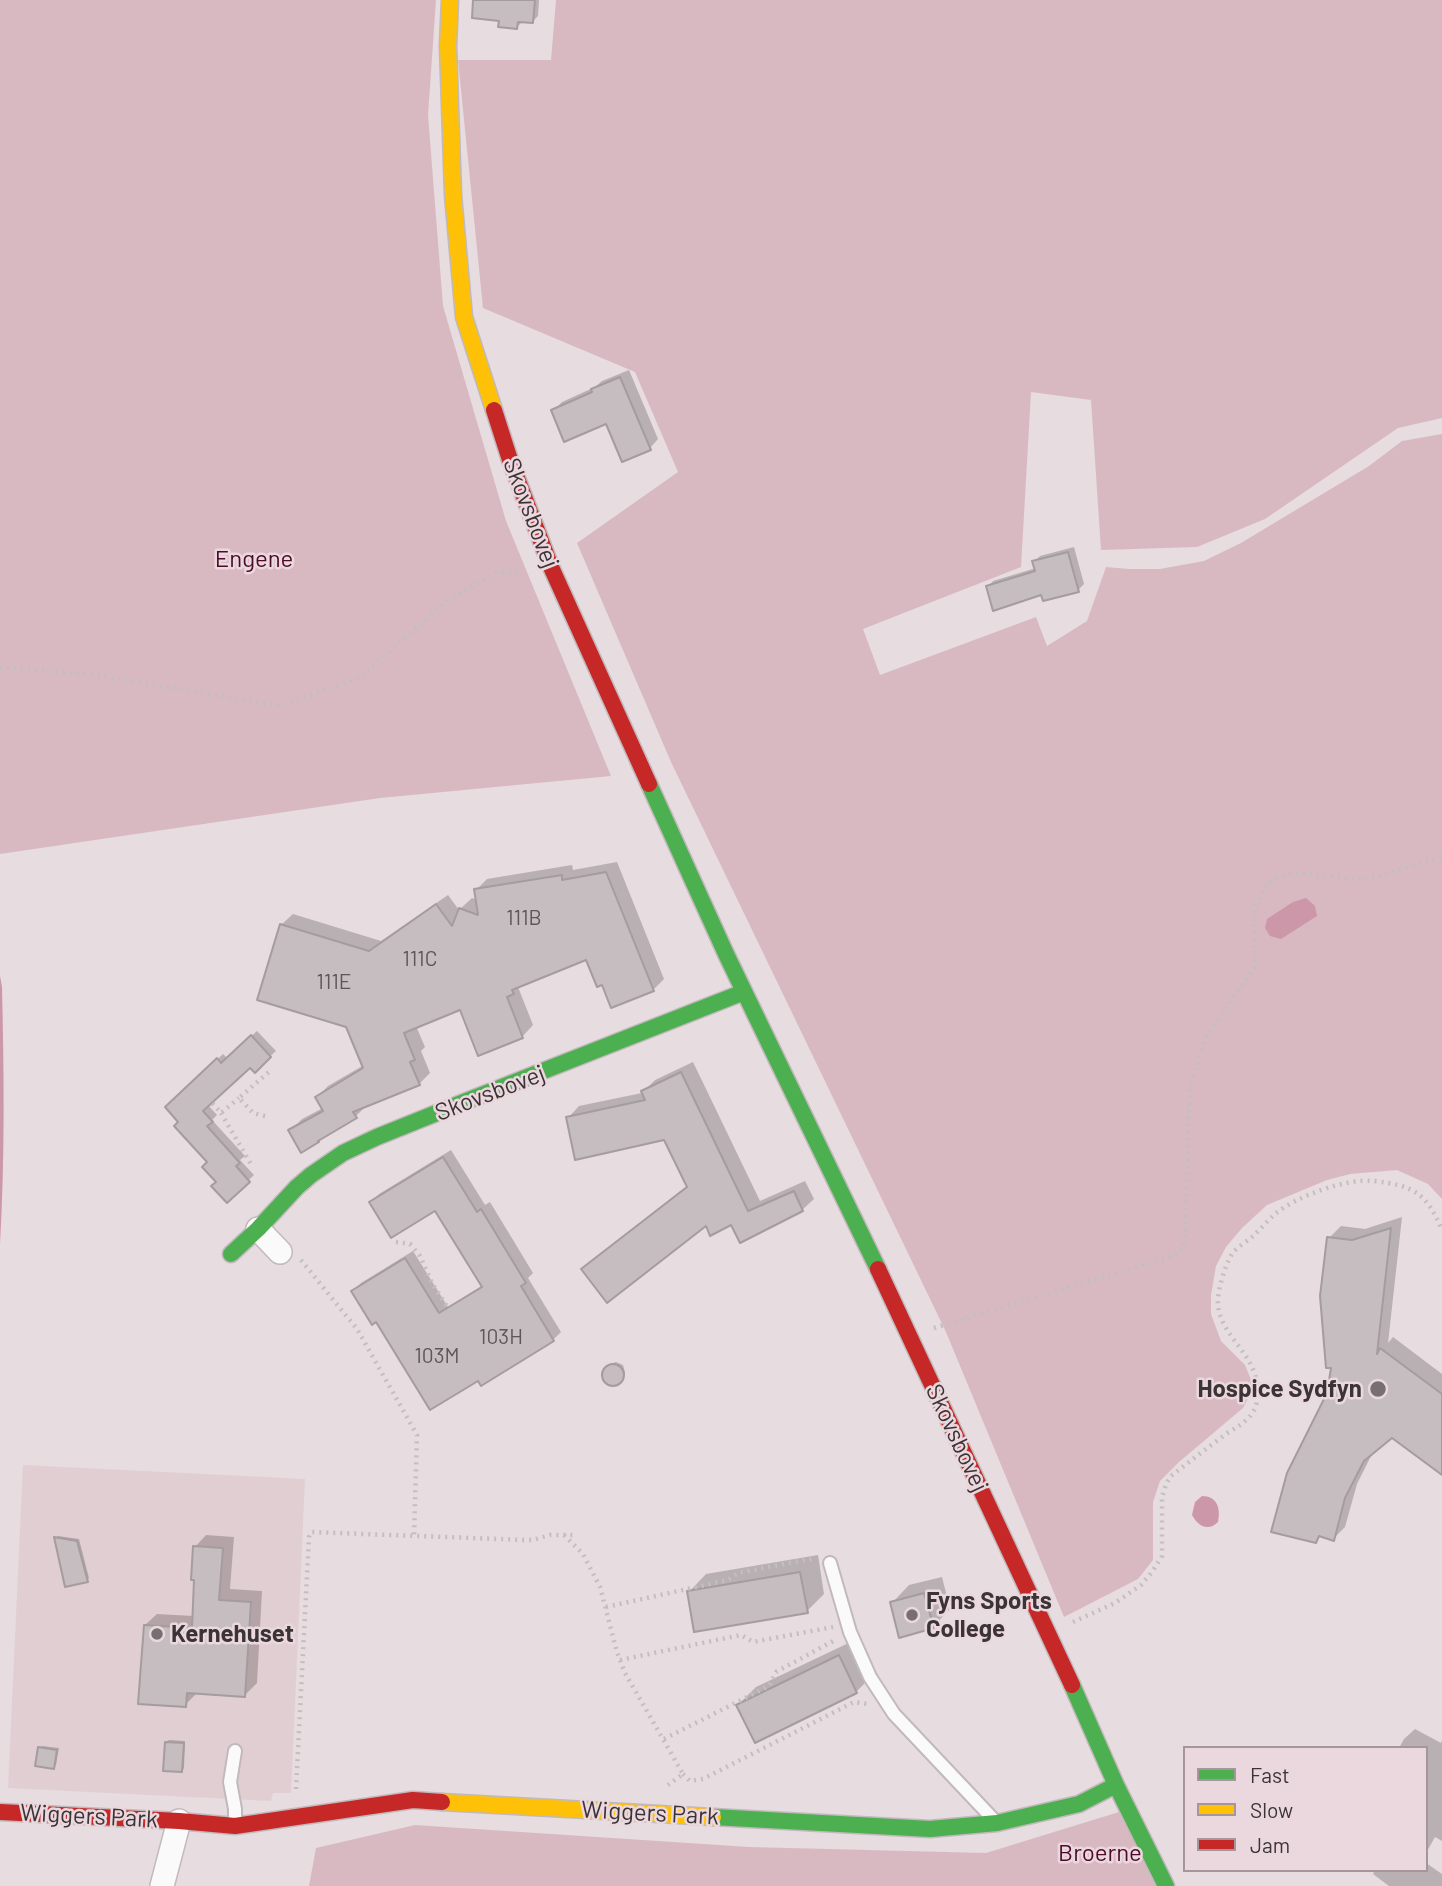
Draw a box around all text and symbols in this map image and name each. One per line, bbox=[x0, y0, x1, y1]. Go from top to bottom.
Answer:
street label: Skovsbovej bbox=[497, 454, 565, 572]
park label: Engene bbox=[215, 545, 293, 573]
house number: 111B bbox=[506, 905, 542, 931]
house number: 111C bbox=[403, 946, 437, 972]
house number: 111E bbox=[317, 969, 351, 995]
street label: Skovsbovej bbox=[431, 1059, 549, 1127]
house number: 103H bbox=[479, 1324, 523, 1350]
house number: 103M bbox=[414, 1343, 460, 1369]
place label: Hospice Sydfyn bbox=[1197, 1375, 1362, 1403]
marker: Hospice Sydfyn bbox=[1368, 1379, 1388, 1399]
street label: Skovsbovej bbox=[920, 1380, 994, 1496]
place label: Fyns Sports College bbox=[926, 1587, 1052, 1643]
marker: Fyns Sports College bbox=[904, 1607, 920, 1623]
place label: Kernehuset bbox=[171, 1620, 294, 1648]
marker: Kernehuset bbox=[149, 1626, 165, 1642]
legend bbox=[1183, 1746, 1428, 1872]
text: Fast bbox=[1250, 1762, 1290, 1787]
street label: Wiggers Park bbox=[580, 1795, 720, 1831]
text: Slow bbox=[1250, 1797, 1293, 1822]
street label: Wiggers Park bbox=[19, 1798, 159, 1834]
text: Jam bbox=[1250, 1832, 1290, 1857]
park label: Broerne bbox=[1058, 1839, 1142, 1867]

